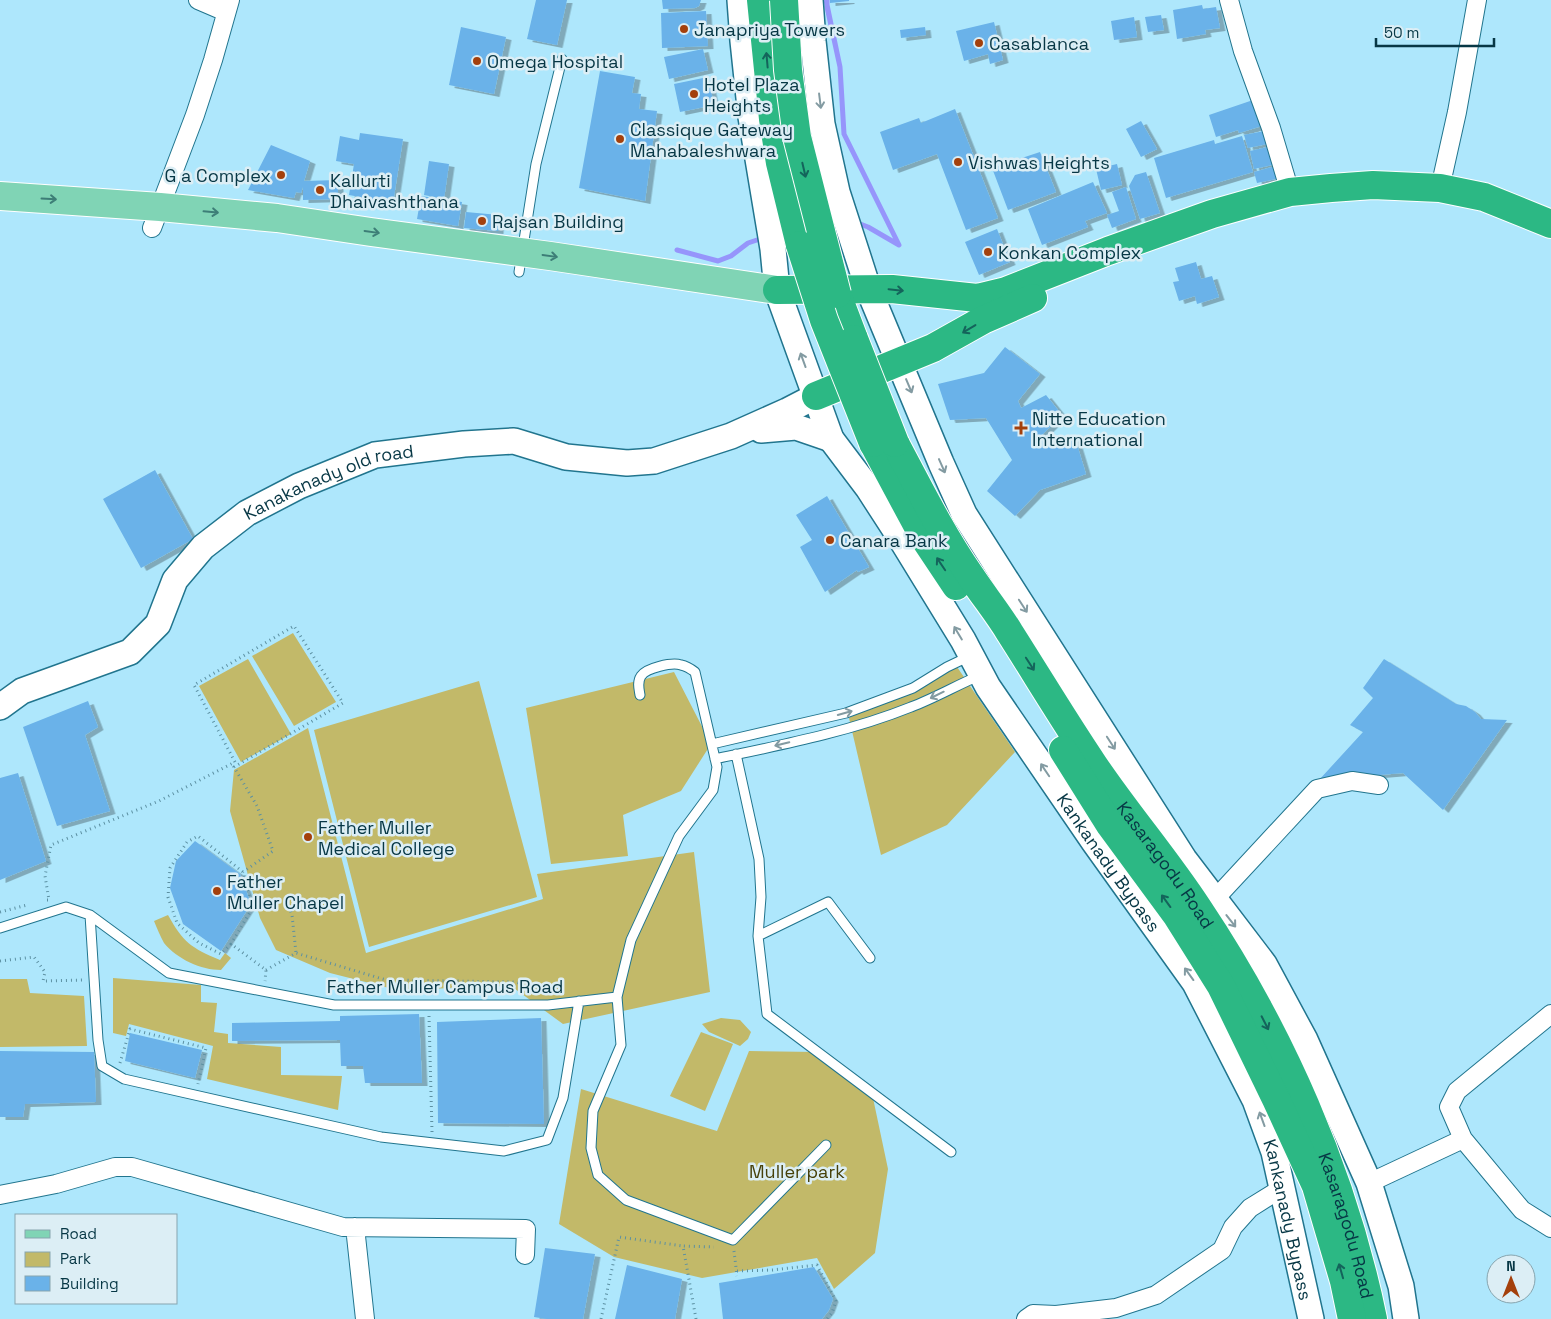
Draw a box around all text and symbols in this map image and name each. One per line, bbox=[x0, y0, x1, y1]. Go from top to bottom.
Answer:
scale bar bbox=[1376, 15, 1494, 47]
place label: Janapriya Towers bbox=[694, 18, 845, 41]
marker: Janapriya Towers bbox=[678, 23, 690, 35]
text: 50 m bbox=[1384, 23, 1419, 42]
place label: Casablanca bbox=[989, 32, 1089, 55]
marker: Casablanca bbox=[973, 37, 985, 49]
place label: Omega Hospital bbox=[487, 50, 623, 73]
one-way arrow bbox=[762, 52, 772, 68]
marker: Omega Hospital bbox=[471, 55, 483, 67]
place label: Hotel Plaza Heights bbox=[704, 73, 799, 117]
marker: Hotel Plaza Heights bbox=[688, 88, 700, 100]
one-way arrow bbox=[815, 92, 825, 108]
place label: Classique Gateway Mahabaleshwara bbox=[630, 118, 793, 162]
marker: Classique Gateway Mahabaleshwara bbox=[614, 133, 626, 145]
place label: Vishwas Heights bbox=[968, 151, 1110, 174]
marker: Vishwas Heights bbox=[952, 156, 964, 168]
one-way arrow bbox=[800, 161, 809, 177]
place label: G a Complex bbox=[165, 164, 271, 187]
marker: G a Complex bbox=[275, 169, 287, 181]
place label: Kallurti Dhaivashthana bbox=[330, 169, 459, 213]
marker: Kallurti Dhaivashthana bbox=[314, 184, 326, 196]
one-way arrow bbox=[40, 195, 56, 204]
one-way arrow bbox=[202, 207, 218, 217]
place label: Rajsan Building bbox=[492, 210, 624, 233]
marker: Rajsan Building bbox=[476, 215, 488, 227]
one-way arrow bbox=[363, 228, 379, 238]
place label: Konkan Complex bbox=[998, 241, 1141, 264]
marker: Konkan Complex bbox=[982, 246, 994, 258]
one-way arrow bbox=[542, 251, 558, 261]
one-way arrow bbox=[888, 285, 904, 294]
one-way arrow bbox=[962, 325, 976, 335]
one-way arrow bbox=[798, 353, 807, 368]
one-way arrow bbox=[905, 378, 915, 393]
place label: Nitte Education International bbox=[1032, 407, 1166, 451]
marker: Nitte Education International bbox=[1014, 421, 1028, 435]
street label: Kanakanady old road bbox=[239, 439, 415, 524]
one-way arrow bbox=[938, 458, 948, 473]
place label: Canara Bank bbox=[840, 529, 948, 552]
marker: Canara Bank bbox=[824, 534, 836, 546]
one-way arrow bbox=[936, 557, 946, 571]
one-way arrow bbox=[1019, 599, 1029, 613]
one-way arrow bbox=[953, 626, 963, 640]
one-way arrow bbox=[1025, 656, 1035, 670]
one-way arrow bbox=[930, 691, 945, 700]
one-way arrow bbox=[836, 707, 852, 717]
one-way arrow bbox=[1106, 736, 1116, 750]
one-way arrow bbox=[775, 740, 791, 749]
one-way arrow bbox=[1039, 763, 1050, 777]
street label: Kankanady Bypass bbox=[1052, 789, 1166, 936]
street label: Kasaragodu Road bbox=[1112, 797, 1220, 933]
place label: Father Muller Medical College bbox=[318, 816, 455, 860]
marker: Father Muller Medical College bbox=[302, 831, 314, 843]
place label: Father Muller Chapel bbox=[227, 870, 344, 914]
marker: Father Muller Chapel bbox=[211, 885, 223, 897]
one-way arrow bbox=[1161, 894, 1171, 908]
one-way arrow bbox=[1225, 915, 1236, 928]
one-way arrow bbox=[1184, 967, 1194, 981]
street label: Father Muller Campus Road bbox=[327, 975, 563, 998]
one-way arrow bbox=[1261, 1015, 1270, 1030]
one-way arrow bbox=[1257, 1112, 1266, 1127]
street label: Kankanady Bypass bbox=[1259, 1136, 1318, 1302]
street label: Kasaragodu Road bbox=[1314, 1149, 1380, 1301]
park label: Muller park bbox=[749, 1160, 845, 1183]
legend bbox=[15, 1214, 178, 1304]
text: Road bbox=[60, 1224, 97, 1243]
text: Park bbox=[60, 1249, 91, 1268]
north arrow bbox=[1486, 1254, 1536, 1304]
text: N bbox=[1506, 1257, 1516, 1275]
one-way arrow bbox=[1336, 1264, 1346, 1280]
text: Building bbox=[60, 1274, 119, 1293]

